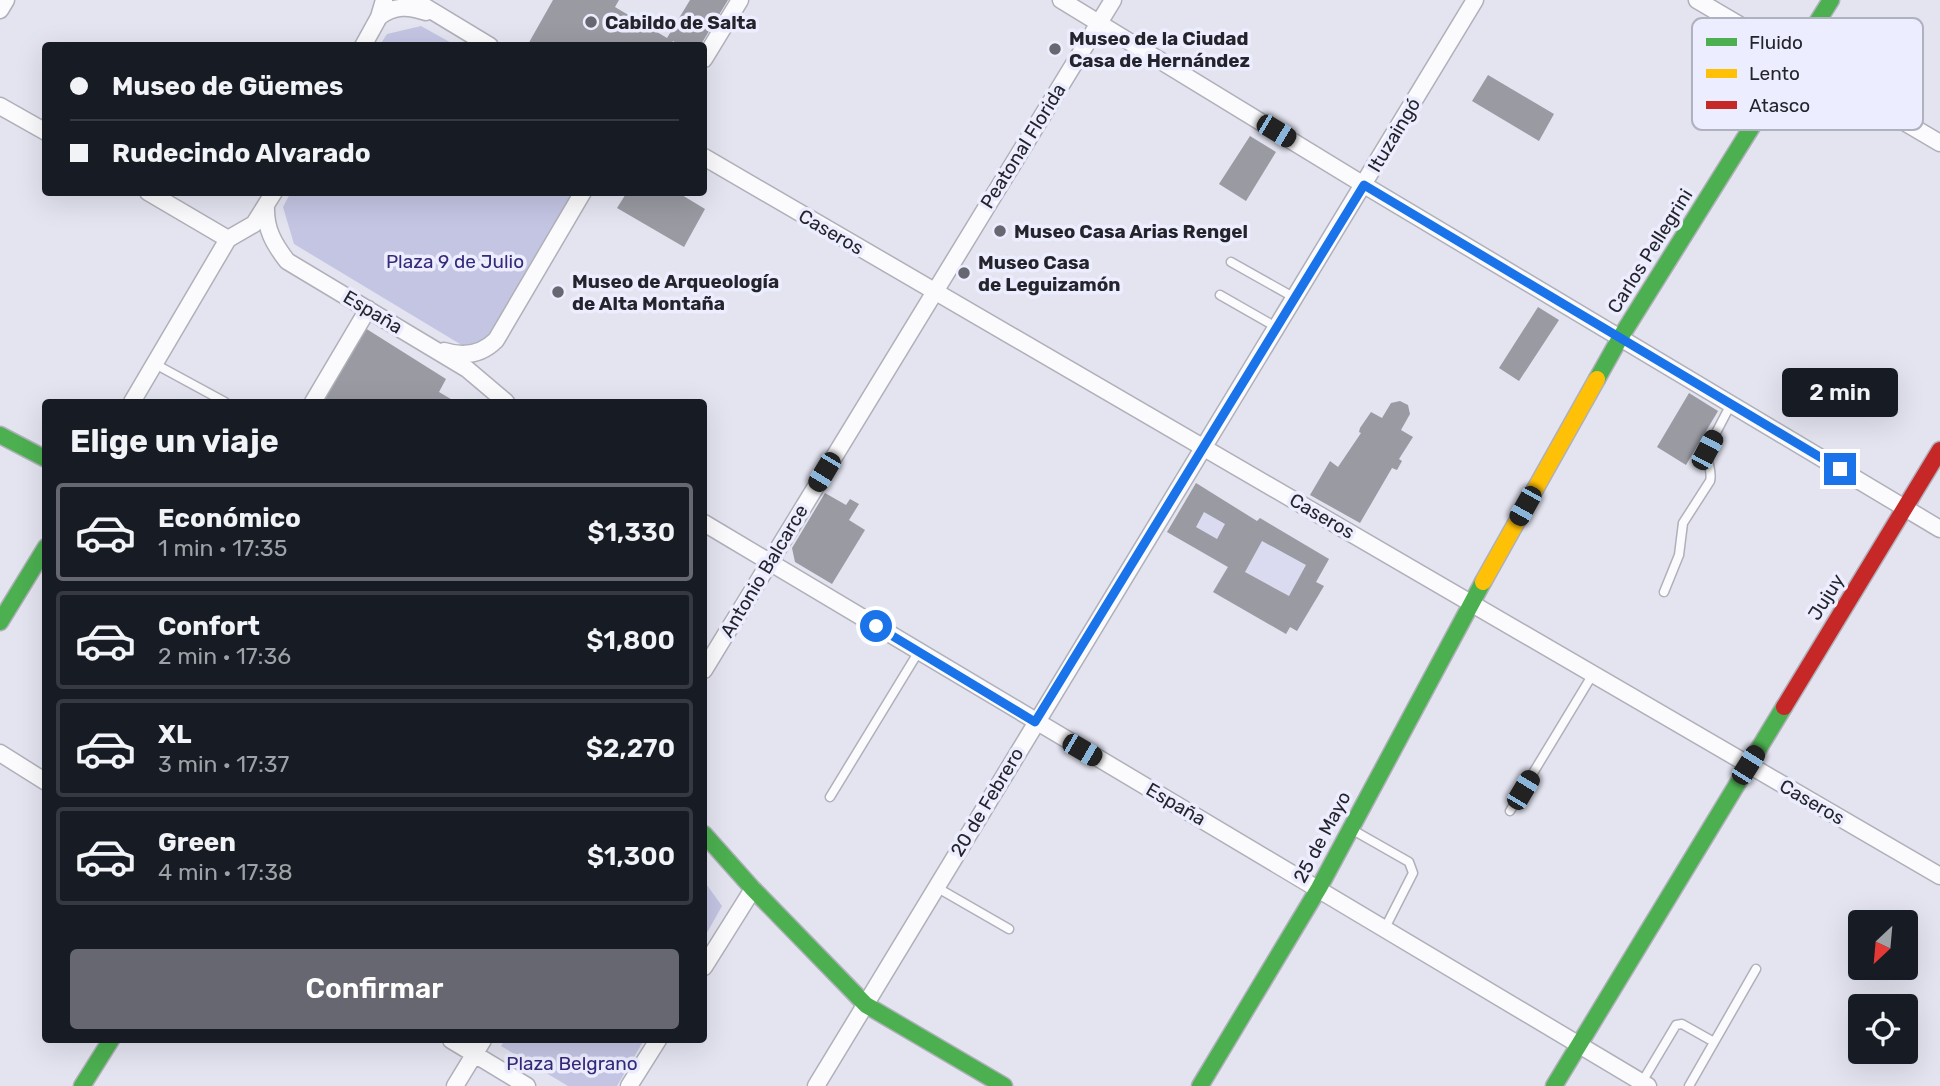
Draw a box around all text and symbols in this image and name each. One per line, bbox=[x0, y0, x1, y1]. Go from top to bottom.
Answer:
place label: Cabildo de Salta bbox=[605, 11, 757, 34]
marker: Cabildo de Salta bbox=[583, 14, 599, 30]
legend bbox=[1692, 18, 1923, 130]
place label: Museo de la Ciudad Casa de Hernández bbox=[1069, 27, 1250, 72]
text: Fluido bbox=[1749, 31, 1803, 54]
marker: Museo de la Ciudad Casa de Hernández bbox=[1047, 41, 1063, 57]
text: Lento bbox=[1749, 62, 1800, 85]
text: Museo de Güemes bbox=[112, 71, 343, 102]
street label: Peatonal Florida bbox=[975, 79, 1071, 213]
street label: Ituzaingó bbox=[1363, 94, 1425, 176]
text: Atasco bbox=[1749, 94, 1810, 117]
car bbox=[1253, 111, 1300, 151]
text: Rudecindo Alvarado bbox=[112, 138, 371, 169]
street label: Carlos Pellegrini bbox=[1603, 185, 1697, 317]
street label: Caseros bbox=[794, 204, 868, 260]
place label: Museo Casa Arias Rengel bbox=[1014, 220, 1248, 243]
marker: Museo Casa Arias Rengel bbox=[992, 223, 1008, 239]
park label: Plaza 9 de Julio bbox=[386, 250, 524, 273]
place label: Museo Casa de Leguizamón bbox=[978, 251, 1120, 296]
marker: Museo Casa de Leguizamón bbox=[956, 265, 972, 281]
place label: Museo de Arqueología de Alta Montaña bbox=[572, 270, 779, 315]
marker: Museo de Arqueología de Alta Montaña bbox=[550, 284, 566, 300]
street label: España bbox=[339, 285, 407, 339]
callout: 2 min bbox=[1782, 368, 1898, 416]
text: 2 min bbox=[1809, 378, 1871, 406]
text: Elige un viaje bbox=[70, 422, 279, 460]
car bbox=[1688, 427, 1727, 473]
car bbox=[805, 449, 844, 495]
route end bbox=[1824, 453, 1856, 485]
car bbox=[1506, 483, 1545, 529]
street label: Caseros bbox=[1285, 488, 1359, 544]
street label: Antonio Balcarce bbox=[715, 500, 813, 642]
icon: car bbox=[74, 501, 137, 564]
text: Económico bbox=[158, 503, 301, 534]
text: $1,330 bbox=[588, 517, 675, 548]
text: 1 min · 17:35 bbox=[158, 534, 287, 562]
street label: Jujuy bbox=[1803, 570, 1849, 624]
icon: car bbox=[74, 609, 137, 672]
route start bbox=[860, 610, 892, 642]
text: Confort bbox=[158, 611, 260, 642]
text: $1,800 bbox=[587, 625, 675, 656]
text: 2 min · 17:36 bbox=[158, 642, 291, 670]
icon: car bbox=[74, 717, 137, 780]
text: XL bbox=[158, 719, 191, 750]
car bbox=[1059, 730, 1106, 770]
text: $2,270 bbox=[586, 733, 675, 764]
car bbox=[1728, 742, 1769, 788]
street label: 20 de Febrero bbox=[945, 743, 1029, 861]
text: 3 min · 17:37 bbox=[158, 750, 289, 778]
car bbox=[1504, 767, 1543, 813]
street label: Caseros bbox=[1775, 774, 1849, 830]
street label: España bbox=[1142, 778, 1210, 830]
street label: 25 de Mayo bbox=[1288, 787, 1356, 887]
icon: car bbox=[74, 825, 137, 888]
text: Green bbox=[158, 827, 236, 858]
text: $1,300 bbox=[587, 841, 675, 872]
text: 4 min · 17:38 bbox=[158, 858, 293, 886]
north arrow bbox=[1848, 910, 1918, 980]
map controls bbox=[1848, 910, 1918, 1064]
button: Confirmar bbox=[70, 949, 679, 1029]
button: locate bbox=[1848, 994, 1918, 1064]
park label: Plaza Belgrano bbox=[506, 1052, 638, 1075]

